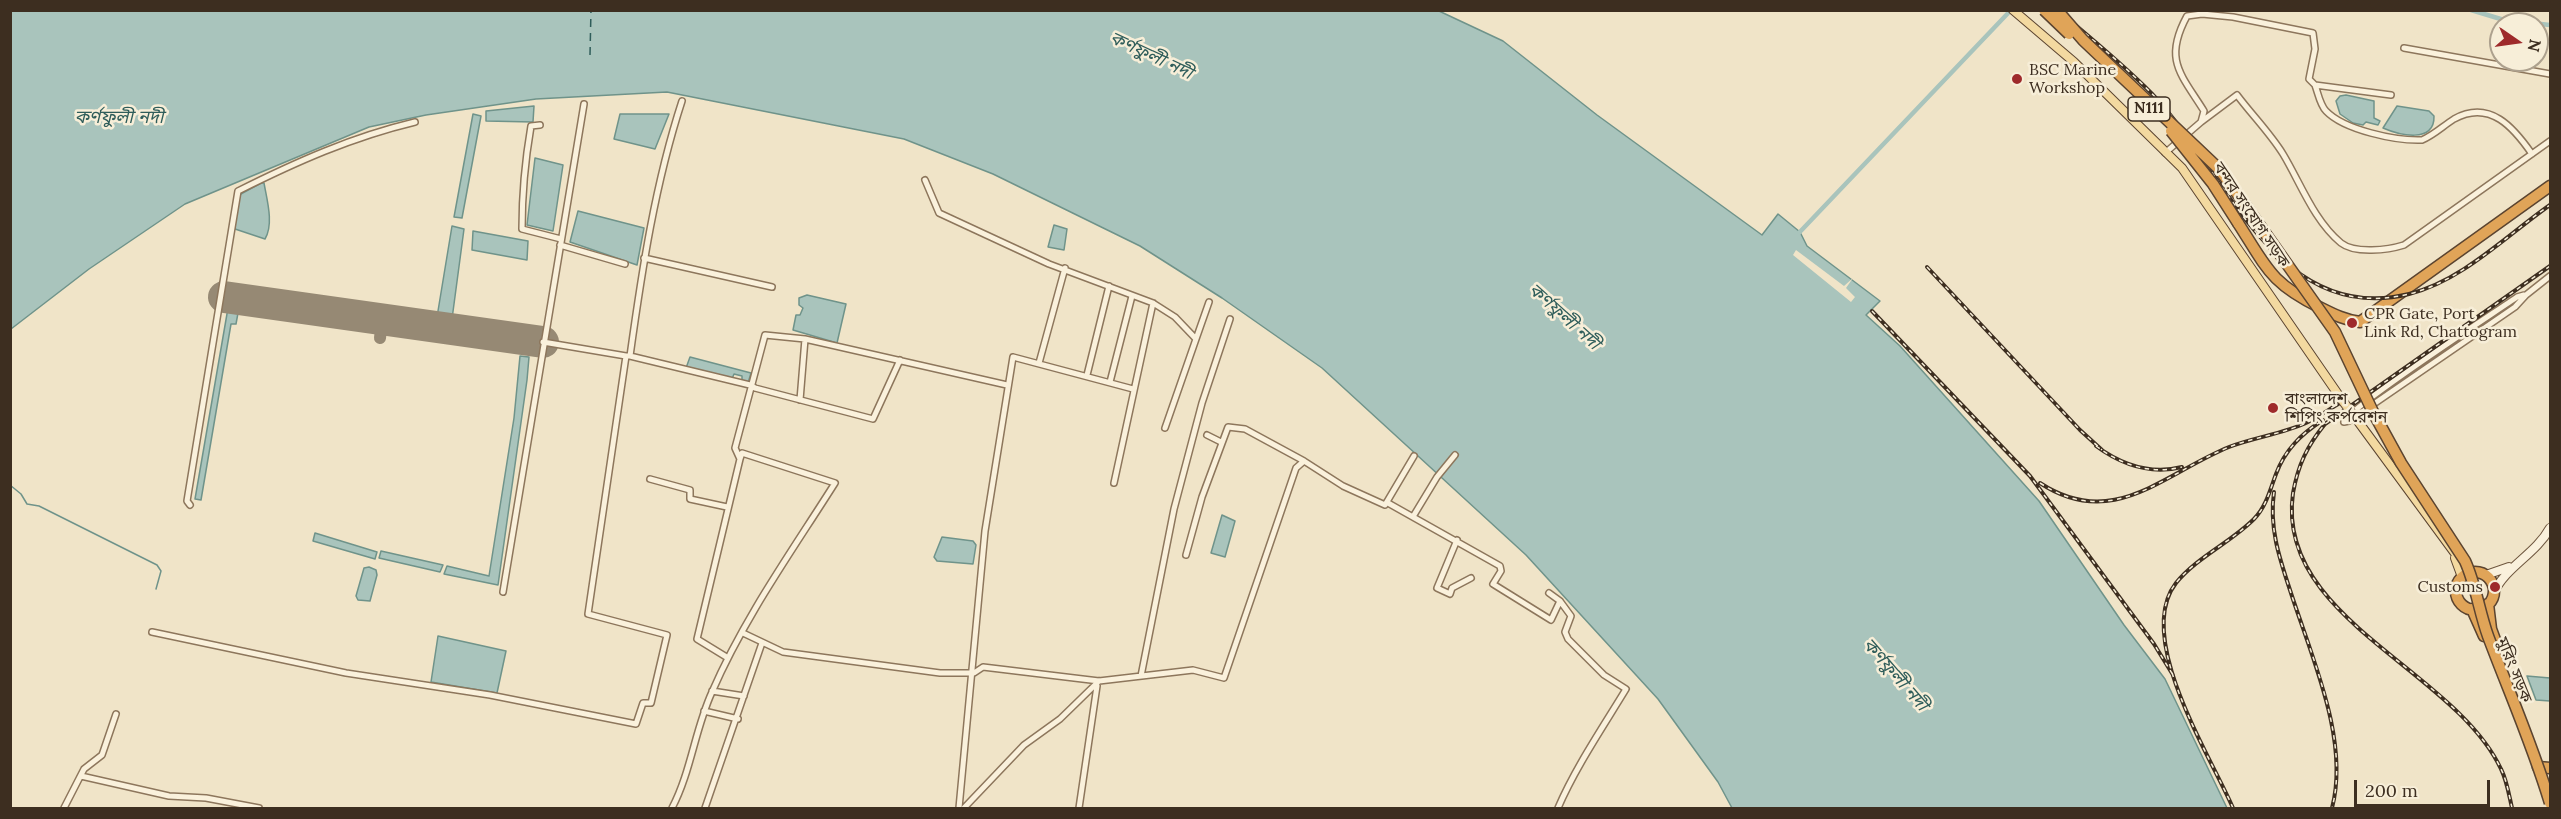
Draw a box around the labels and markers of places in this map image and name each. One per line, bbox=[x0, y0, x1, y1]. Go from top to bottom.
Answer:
place label: BSC Marine Workshop bbox=[2029, 60, 2116, 98]
marker: BSC Marine Workshop bbox=[2010, 72, 2024, 86]
place label: CPR Gate, Port Link Rd, Chattogram bbox=[2364, 304, 2517, 342]
marker: CPR Gate, Port Link Rd, Chattogram bbox=[2345, 316, 2359, 330]
place label: বাংলাদেশ শিপিং কর্পরেশন bbox=[2285, 389, 2387, 427]
marker: বাংলাদেশ শিপিং কর্পরেশন bbox=[2266, 401, 2280, 415]
place label: Customs bbox=[2418, 577, 2483, 597]
marker: Customs bbox=[2488, 580, 2502, 594]

